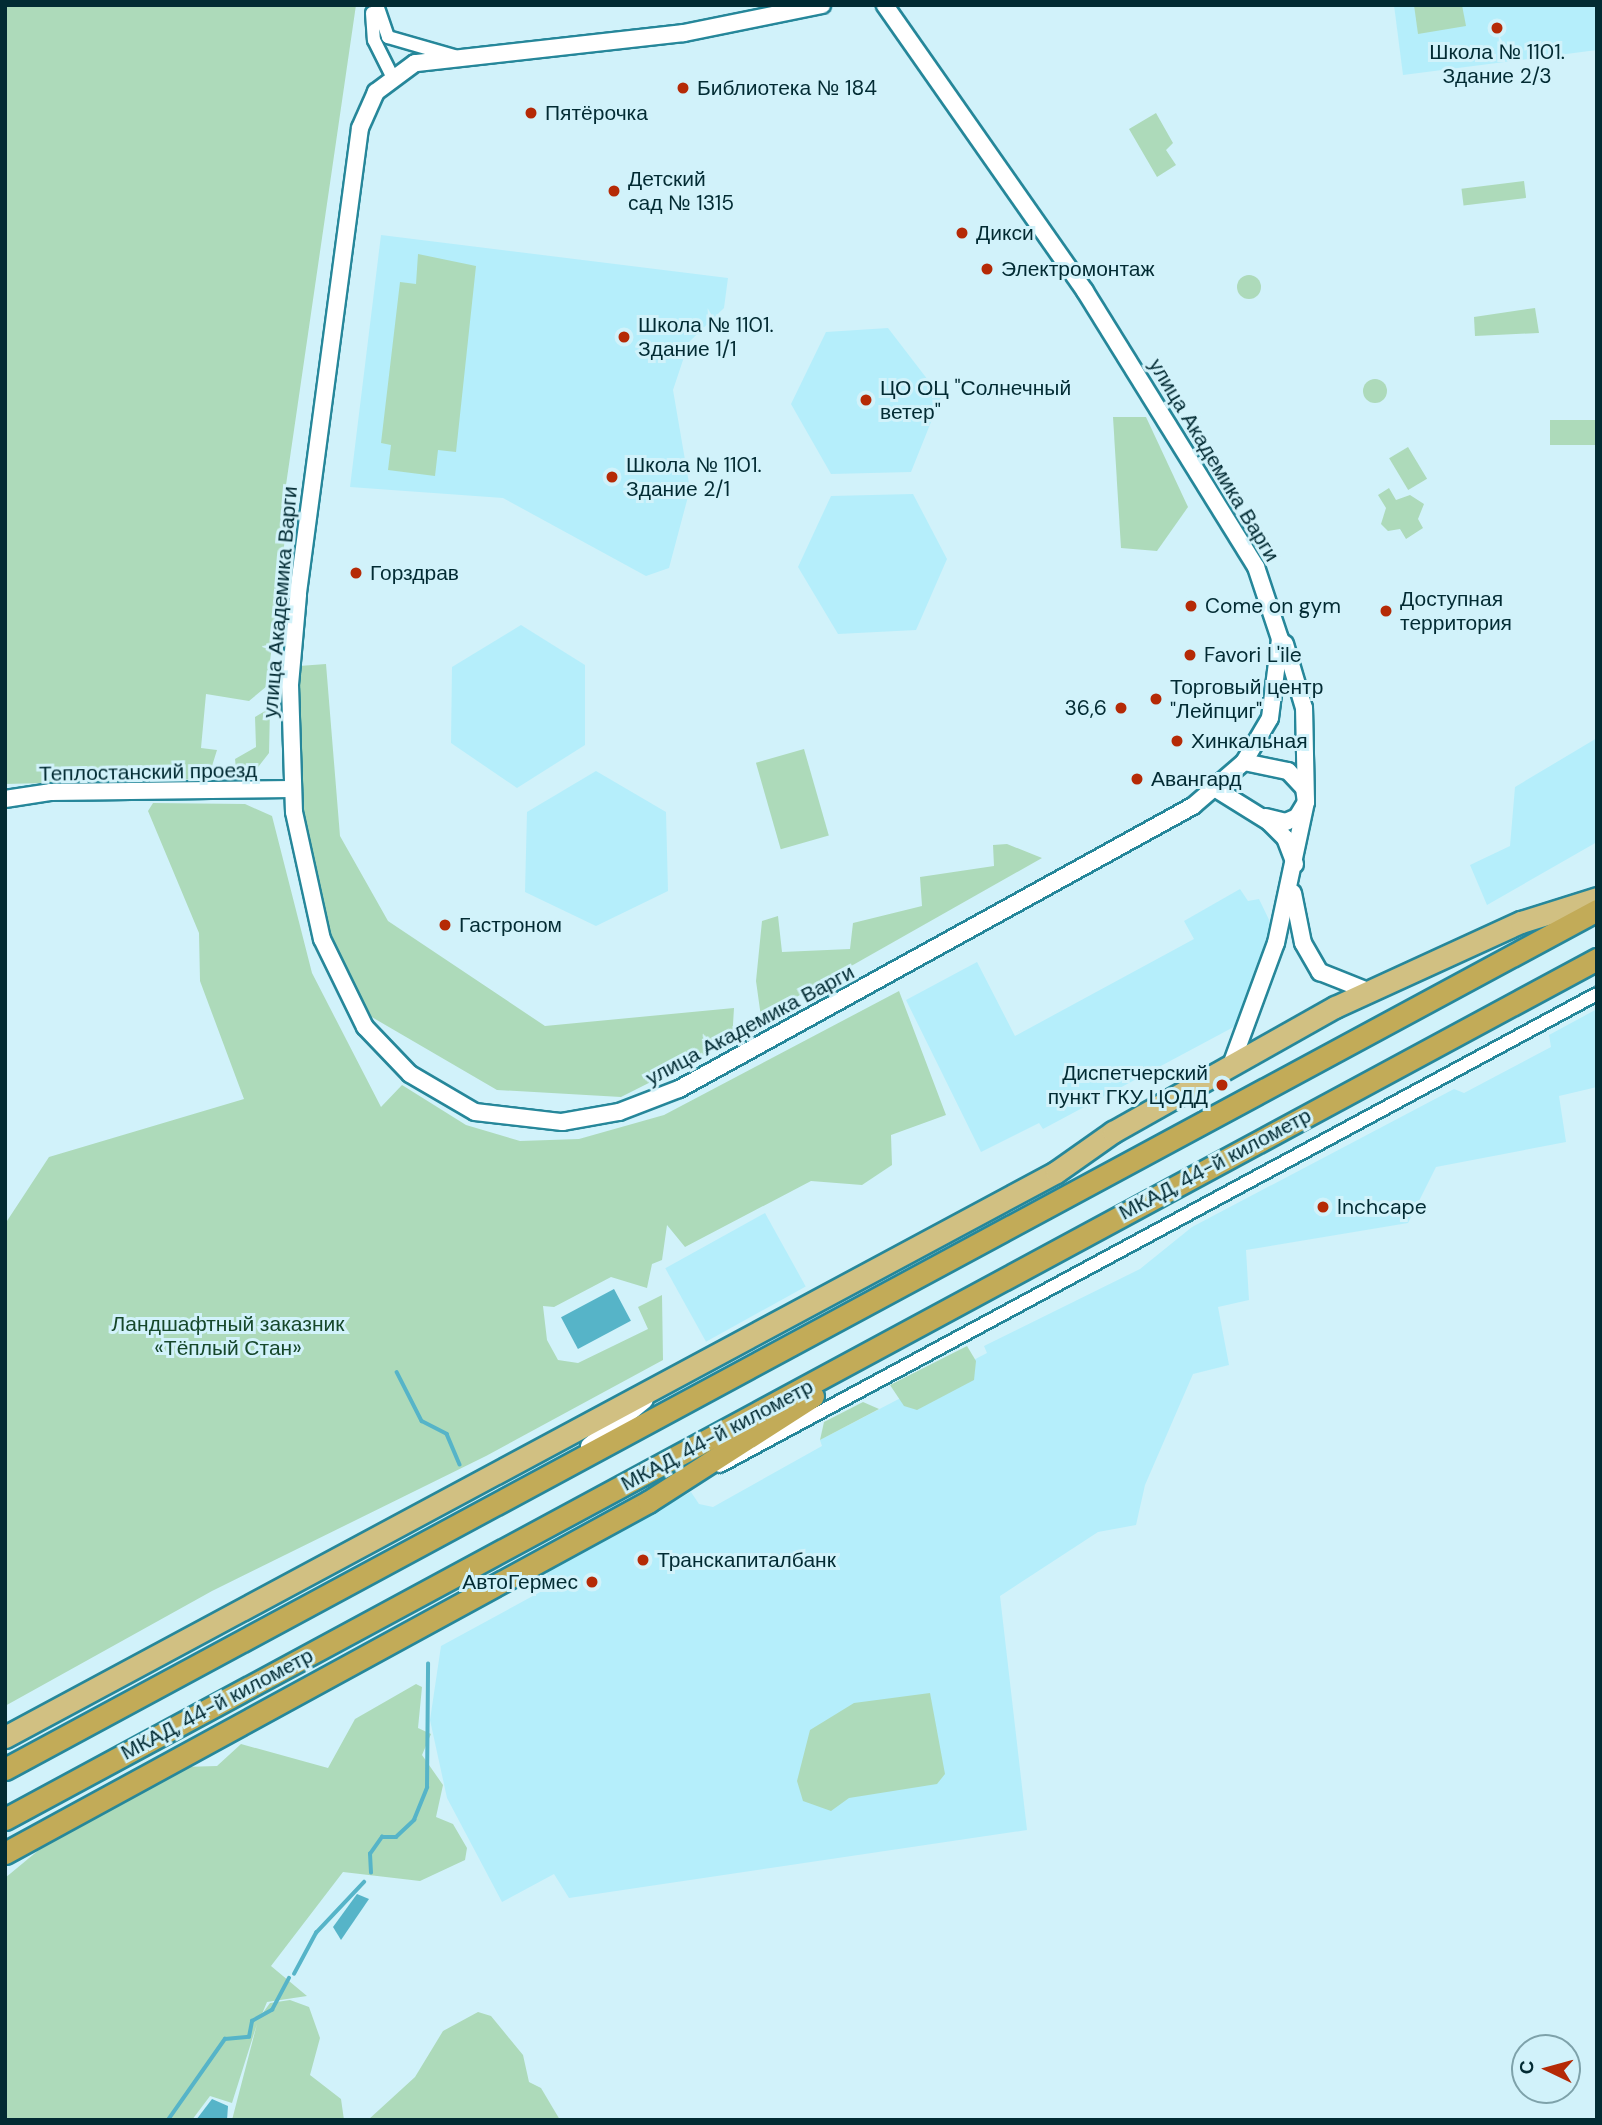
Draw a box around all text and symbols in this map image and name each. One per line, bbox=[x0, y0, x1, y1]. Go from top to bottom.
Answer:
marker: Школа № 1101. Здание 2/3 bbox=[1489, 20, 1505, 36]
place label: Школа № 1101. Здание 2/3 bbox=[1429, 39, 1565, 89]
place label: Библиотека № 184 bbox=[697, 75, 877, 101]
marker: Библиотека № 184 bbox=[675, 80, 691, 96]
place label: Пятёрочка bbox=[545, 100, 648, 126]
marker: Пятёрочка bbox=[523, 105, 539, 121]
place label: Детский сад № 1315 bbox=[628, 166, 734, 216]
marker: Детский сад № 1315 bbox=[606, 183, 622, 199]
place label: Дикси bbox=[976, 220, 1034, 246]
marker: Дикси bbox=[954, 225, 970, 241]
place label: Электромонтаж bbox=[1001, 256, 1155, 282]
marker: Электромонтаж bbox=[979, 261, 995, 277]
place label: Школа № 1101. Здание 1/1 bbox=[638, 312, 774, 362]
marker: Школа № 1101. Здание 1/1 bbox=[616, 329, 632, 345]
street label: улица Академика Варги bbox=[1143, 354, 1285, 566]
place label: ЦО ОЦ "Солнечный ветер" bbox=[880, 375, 1071, 425]
marker: ЦО ОЦ "Солнечный ветер" bbox=[858, 392, 874, 408]
place label: Школа № 1101. Здание 2/1 bbox=[626, 452, 762, 502]
marker: Школа № 1101. Здание 2/1 bbox=[604, 469, 620, 485]
street label: улица Академика Варги bbox=[257, 485, 303, 719]
place label: Горздрав bbox=[370, 560, 459, 586]
marker: Горздрав bbox=[348, 565, 364, 581]
place label: Доступная территория bbox=[1400, 586, 1512, 636]
place label: Come on gym bbox=[1205, 593, 1341, 619]
marker: Come on gym bbox=[1183, 598, 1199, 614]
marker: Доступная территория bbox=[1378, 603, 1394, 619]
place label: Favori L'ile bbox=[1204, 642, 1302, 668]
marker: Favori L'ile bbox=[1182, 647, 1198, 663]
place label: Торговый центр "Лейпциг" bbox=[1170, 674, 1323, 724]
marker: Торговый центр "Лейпциг" bbox=[1148, 691, 1164, 707]
place label: 36,6 bbox=[1064, 695, 1107, 721]
marker: 36,6 bbox=[1113, 700, 1129, 716]
place label: Хинкальная bbox=[1191, 728, 1308, 754]
marker: Хинкальная bbox=[1169, 733, 1185, 749]
street label: Теплостанский проезд bbox=[39, 757, 257, 787]
place label: Авангард bbox=[1151, 766, 1242, 792]
marker: Авангард bbox=[1129, 771, 1145, 787]
place label: Гастроном bbox=[459, 912, 562, 938]
marker: Гастроном bbox=[437, 917, 453, 933]
street label: улица Академика Варги bbox=[641, 959, 859, 1091]
place label: Диспетчерский пункт ГКУ ЦОДД bbox=[1048, 1060, 1208, 1110]
marker: Диспетчерский пункт ГКУ ЦОДД bbox=[1214, 1077, 1230, 1093]
street label: МКАД, 44-й километр bbox=[1115, 1103, 1315, 1225]
place label: Inchcape bbox=[1337, 1194, 1427, 1220]
marker: Inchcape bbox=[1315, 1199, 1331, 1215]
park label: Ландшафтный заказник «Тёплый Стан» bbox=[112, 1311, 344, 1361]
street label: МКАД, 44-й километр bbox=[617, 1374, 817, 1496]
place label: Транскапиталбанк bbox=[657, 1547, 836, 1573]
marker: Транскапиталбанк bbox=[635, 1552, 651, 1568]
place label: АвтоГермес bbox=[462, 1569, 578, 1595]
marker: АвтоГермес bbox=[584, 1574, 600, 1590]
street label: МКАД, 44-й километр bbox=[117, 1643, 317, 1765]
north arrow bbox=[1511, 2034, 1581, 2104]
text: С bbox=[1514, 2059, 1540, 2075]

